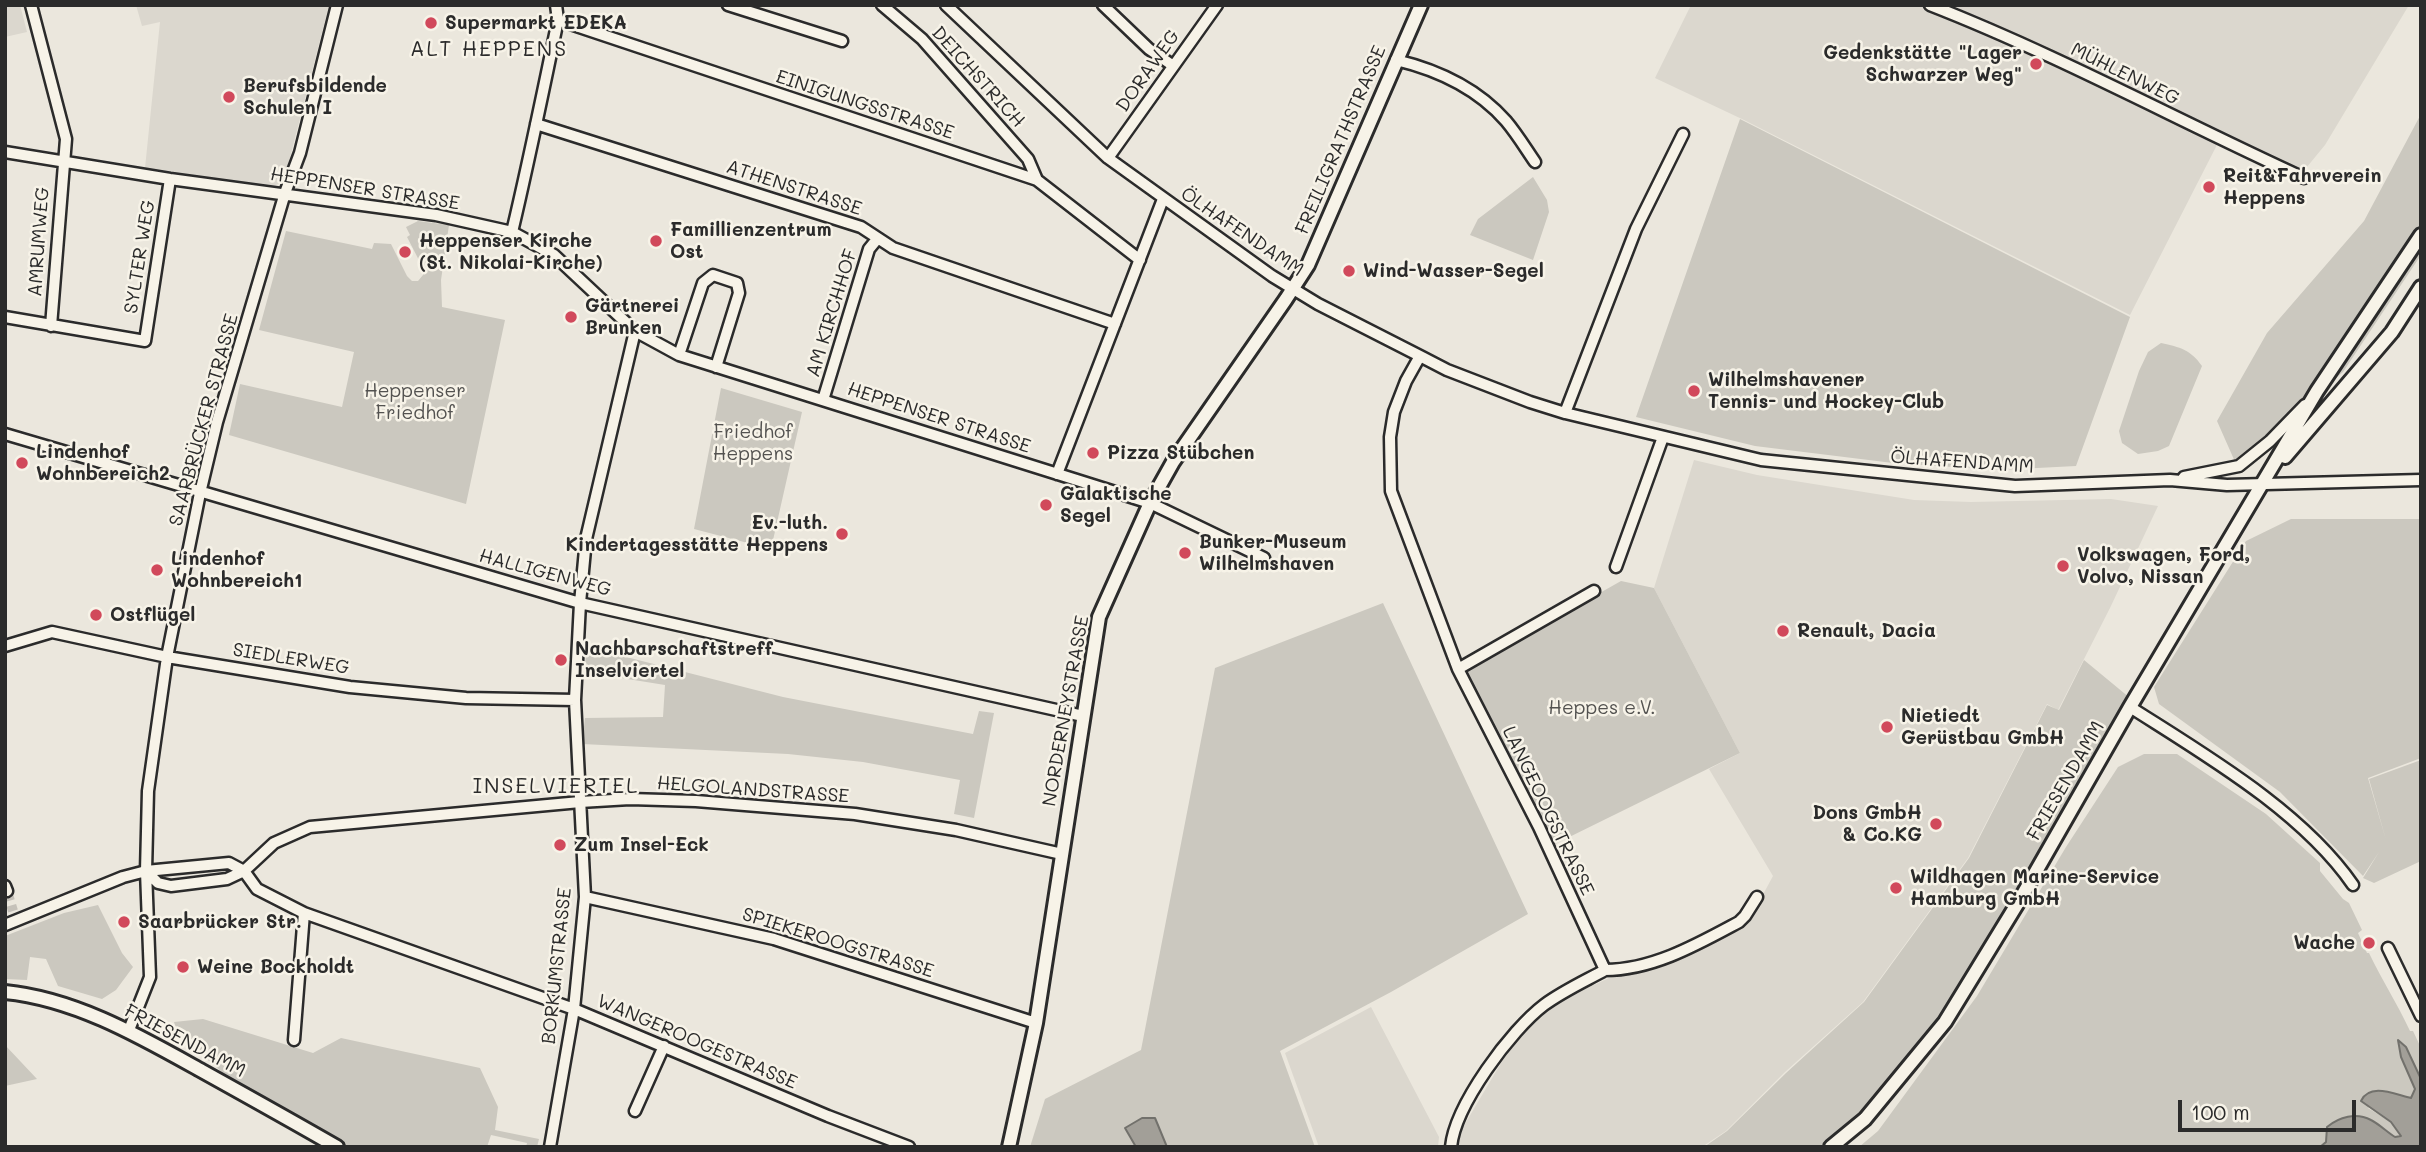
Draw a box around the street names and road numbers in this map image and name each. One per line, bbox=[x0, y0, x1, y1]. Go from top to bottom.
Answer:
street label: DEICHSTRICH bbox=[927, 22, 1029, 132]
street label: DORAWEG bbox=[1111, 26, 1185, 116]
street label: MÜHLENWEG bbox=[2067, 38, 2183, 110]
street label: FREILIGRATHSTRASSE bbox=[1291, 42, 1391, 238]
street label: EINIGUNGSSTRASSE bbox=[773, 65, 957, 145]
street label: ATHENSTRASSE bbox=[723, 155, 865, 221]
street label: HEPPENSER STRASSE bbox=[269, 163, 461, 215]
street label: ÖLHAFENDAMM bbox=[1176, 182, 1308, 282]
street label: AMRUMWEG bbox=[24, 186, 54, 298]
street label: SYLTER WEG bbox=[120, 199, 160, 315]
street label: AM KIRCHHOF bbox=[802, 246, 862, 380]
street label: SAARBRÜCKER STRASSE bbox=[165, 311, 243, 529]
street label: HEPPENSER STRASSE bbox=[845, 378, 1033, 458]
street label: ÖLHAFENDAMM bbox=[1890, 446, 2034, 478]
street label: HALLIGENWEG bbox=[477, 544, 613, 602]
street label: NORDERNEYSTRASSE bbox=[1038, 614, 1094, 808]
street label: SIEDLERWEG bbox=[231, 639, 351, 679]
street label: FRIESENDAMM bbox=[2023, 717, 2109, 845]
street label: LANGEOOGSTRASSE bbox=[1497, 723, 1599, 899]
street label: HELGOLANDSTRASSE bbox=[656, 772, 850, 808]
street label: BORKUMSTRASSE bbox=[537, 887, 577, 1045]
street label: SPIEKEROOGSTRASSE bbox=[739, 903, 937, 983]
street label: WANGEROOGESTRASSE bbox=[594, 990, 800, 1094]
street label: FRIESENDAMM bbox=[120, 999, 250, 1083]

